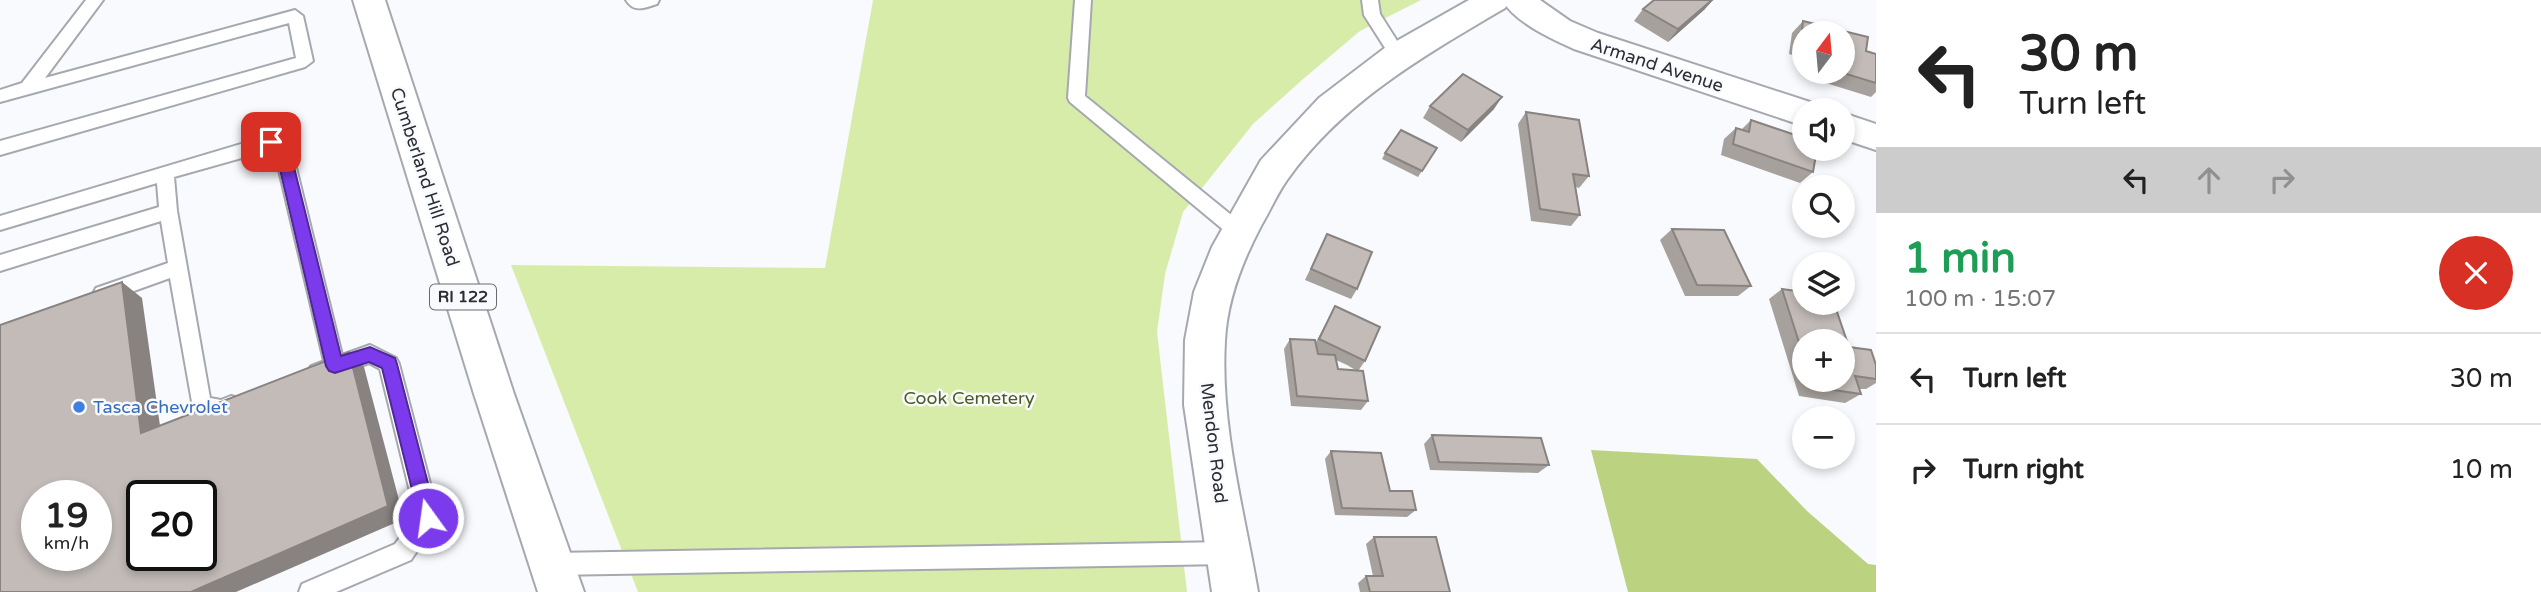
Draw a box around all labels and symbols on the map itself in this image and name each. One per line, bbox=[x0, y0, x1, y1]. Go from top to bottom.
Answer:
north arrow bbox=[1792, 21, 1855, 84]
street label: Armand Avenue bbox=[1588, 33, 1726, 97]
street label: Cumberland Hill Road bbox=[386, 85, 464, 269]
pin bbox=[241, 112, 301, 172]
road number: RI 122 bbox=[430, 284, 496, 310]
street label: Mendon Road bbox=[1196, 381, 1232, 505]
park label: Cook Cemetery bbox=[903, 387, 1035, 409]
place label: Tasca Chevrolet bbox=[93, 396, 228, 418]
marker: Tasca Chevrolet bbox=[71, 399, 87, 415]
speed limit sign: 20 bbox=[126, 480, 217, 571]
position arrow bbox=[391, 481, 465, 555]

